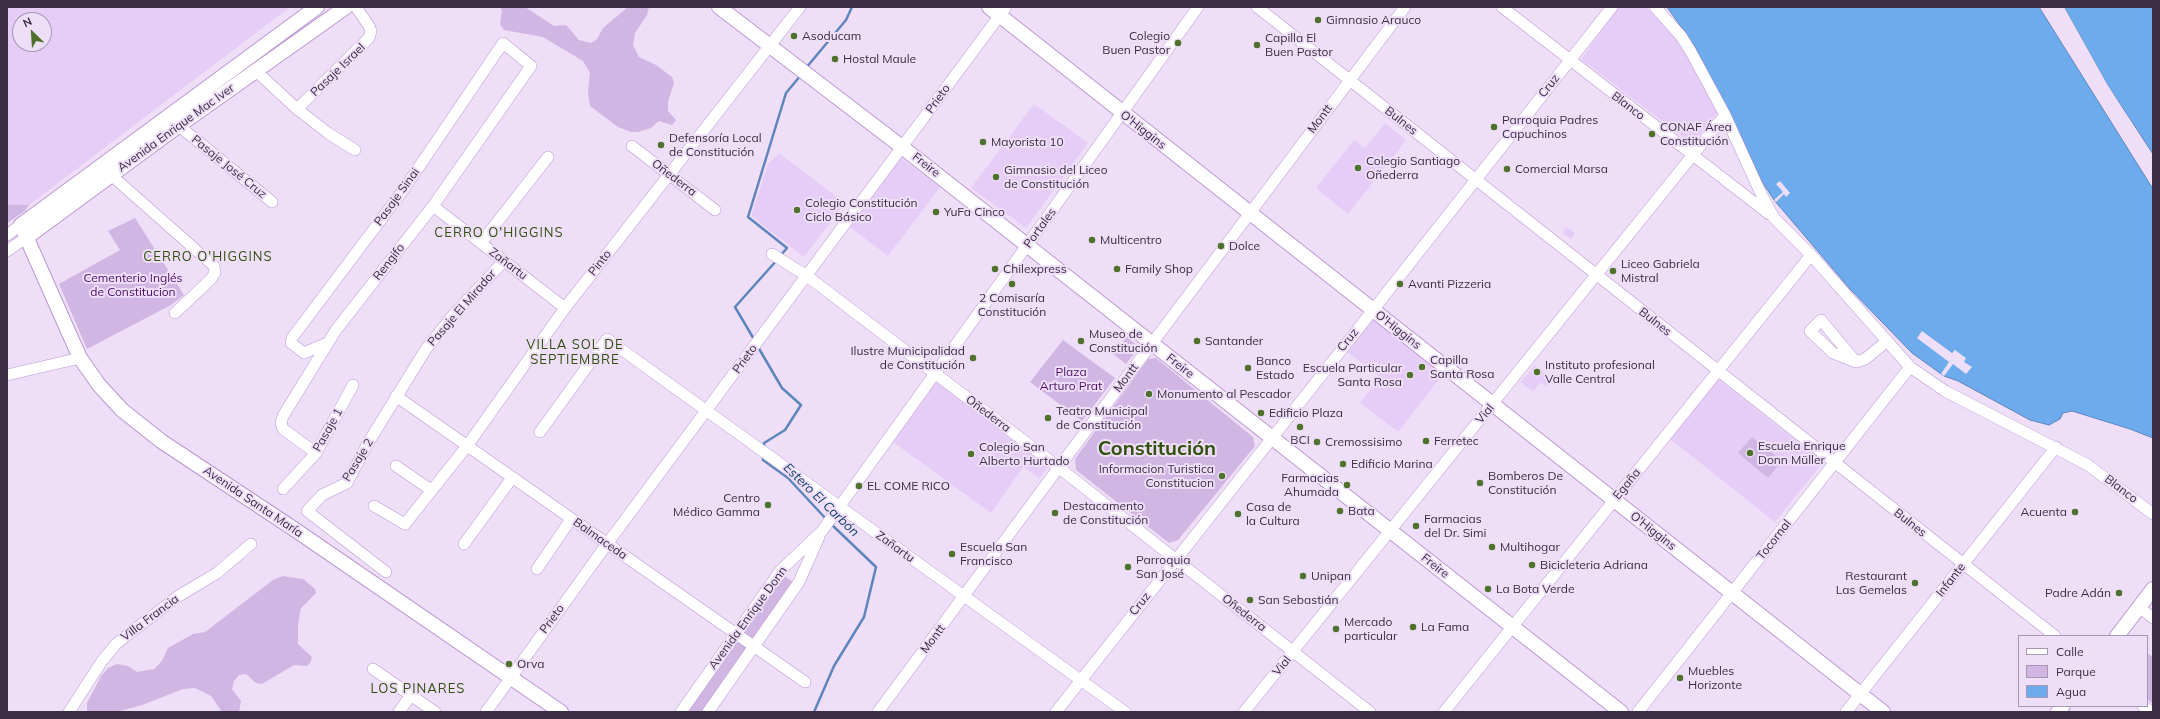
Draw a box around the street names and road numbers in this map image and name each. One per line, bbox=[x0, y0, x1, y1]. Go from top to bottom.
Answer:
street label: Pasaje Israel bbox=[308, 40, 368, 100]
street label: Cruz bbox=[1535, 71, 1563, 101]
street label: Avenida Enrique Mac Iver bbox=[115, 81, 237, 175]
street label: Prieto bbox=[923, 82, 953, 116]
street label: Blanco bbox=[1609, 89, 1647, 123]
street label: Montt bbox=[1304, 102, 1336, 136]
street label: Bulnes bbox=[1382, 104, 1420, 138]
street label: O'Higgins bbox=[1117, 108, 1169, 152]
street label: Pasaje José Cruz bbox=[189, 132, 269, 202]
street label: Freire bbox=[909, 150, 943, 180]
street label: Oñederra bbox=[649, 156, 699, 200]
street label: Pasaje Sinai bbox=[371, 165, 423, 229]
street label: Portales bbox=[1021, 205, 1059, 251]
street label: Rengifo bbox=[370, 241, 408, 283]
street label: Zañartu bbox=[486, 245, 530, 283]
street label: Pinto bbox=[585, 247, 615, 279]
street label: Pasaje El Mirador bbox=[425, 267, 499, 349]
street label: Bulnes bbox=[1636, 305, 1674, 339]
street label: O'Higgins bbox=[1372, 308, 1424, 352]
street label: Cruz bbox=[1334, 325, 1362, 355]
street label: Prieto bbox=[730, 342, 760, 376]
street label: Freire bbox=[1163, 351, 1197, 381]
street label: Montt bbox=[1110, 361, 1142, 395]
street label: Oñederra bbox=[963, 392, 1013, 436]
street label: Vial bbox=[1473, 401, 1497, 427]
street label: Pasaje 1 bbox=[310, 406, 346, 454]
street label: Pasaje 2 bbox=[340, 436, 376, 484]
street label: Avenida Santa María bbox=[201, 463, 305, 541]
street label: Egaña bbox=[1610, 466, 1644, 502]
street label: Blanco bbox=[2102, 472, 2140, 506]
street label: Bulnes bbox=[1891, 506, 1929, 540]
street label: O'Higgins bbox=[1627, 509, 1679, 553]
street label: Balmaceda bbox=[570, 515, 630, 563]
street label: Tocornal bbox=[1754, 517, 1794, 563]
street label: Zañartu bbox=[873, 528, 917, 566]
street label: Freire bbox=[1418, 551, 1452, 581]
street label: Infante bbox=[1933, 560, 1969, 600]
street label: Avenida Enrique Donn bbox=[706, 564, 790, 672]
street label: Cruz bbox=[1126, 589, 1154, 619]
street label: Oñederra bbox=[1219, 591, 1269, 635]
street label: Villa Francia bbox=[118, 592, 182, 644]
street label: Prieto bbox=[537, 602, 567, 636]
street label: Montt bbox=[917, 622, 949, 656]
street label: Vial bbox=[1270, 653, 1294, 679]

